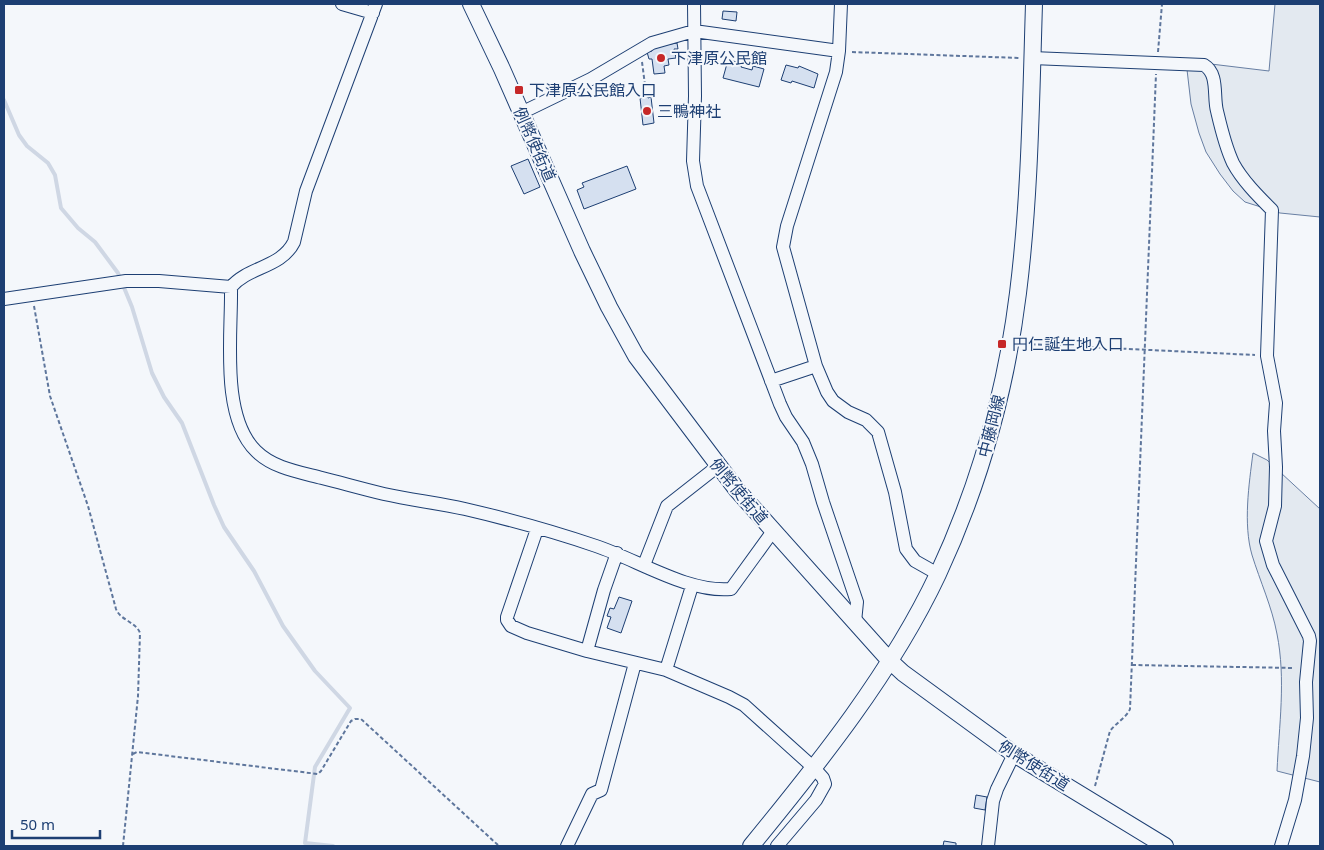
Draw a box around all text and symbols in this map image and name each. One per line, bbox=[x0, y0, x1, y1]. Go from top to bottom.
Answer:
place label: 下津原公民館 bbox=[671, 47, 767, 69]
marker: 下津原公民館 bbox=[655, 52, 667, 64]
place label: 下津原公民館入口 bbox=[529, 79, 657, 101]
marker: 下津原公民館入口 bbox=[513, 84, 525, 96]
place label: 三鴨神社 bbox=[657, 100, 721, 122]
street label: 例幣使街道 bbox=[509, 103, 561, 185]
marker: 三鴨神社 bbox=[641, 105, 653, 117]
place label: 円仁誕生地入口 bbox=[1012, 333, 1124, 355]
marker: 円仁誕生地入口 bbox=[996, 338, 1008, 350]
street label: 中藤岡線 bbox=[973, 392, 1009, 460]
street label: 例幣使街道 bbox=[705, 453, 773, 529]
street label: 例幣使街道 bbox=[994, 734, 1074, 796]
scale bar bbox=[12, 808, 100, 840]
text: 50 m bbox=[20, 814, 55, 834]

